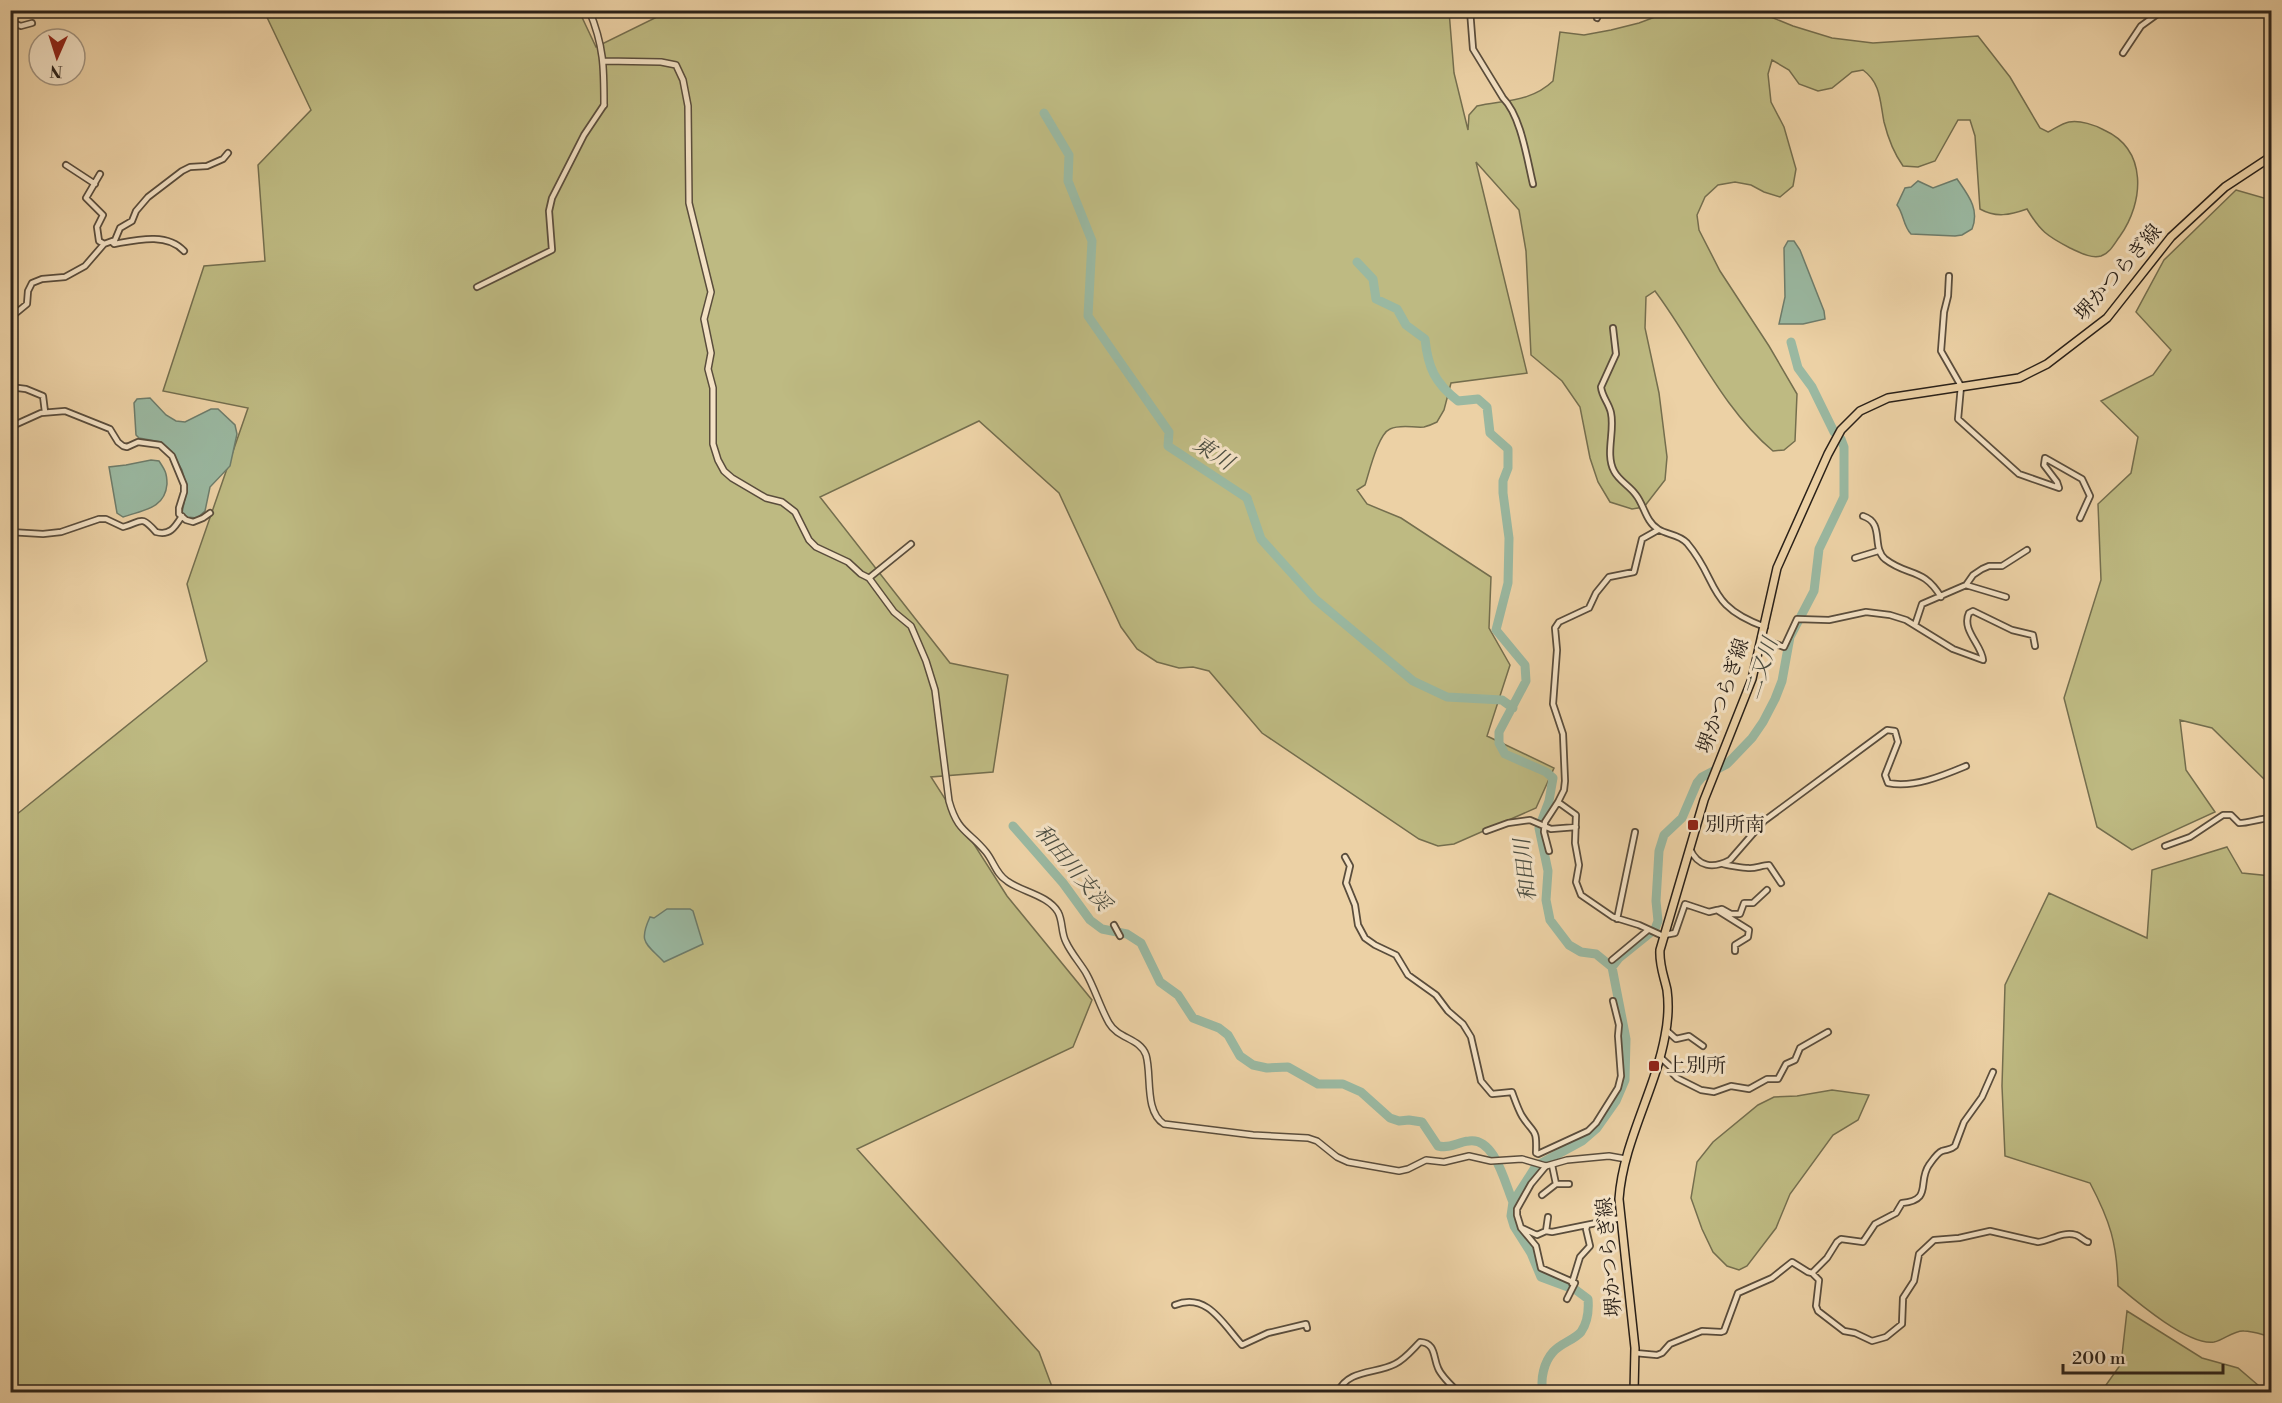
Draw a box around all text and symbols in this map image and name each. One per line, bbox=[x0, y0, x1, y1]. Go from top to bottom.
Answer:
north arrow bbox=[27, 27, 87, 87]
text: N bbox=[49, 61, 63, 81]
street label: 堺かつらぎ線 bbox=[2070, 220, 2168, 326]
water label: 東川 bbox=[1188, 432, 1239, 477]
water label: 二又川 bbox=[1740, 633, 1785, 703]
street label: 堺かつらぎ線 bbox=[1693, 635, 1755, 757]
place label: 別所南 bbox=[1705, 813, 1765, 838]
marker: 別所南 bbox=[1686, 818, 1700, 832]
water label: 和田川支渓 bbox=[1028, 819, 1118, 919]
water label: 和田川 bbox=[1510, 835, 1542, 903]
place label: 上別所 bbox=[1666, 1054, 1726, 1079]
marker: 上別所 bbox=[1647, 1059, 1661, 1073]
street label: 堺かつらぎ線 bbox=[1592, 1196, 1628, 1318]
scale bar bbox=[2063, 1337, 2224, 1375]
text: 200 m bbox=[2072, 1347, 2126, 1370]

